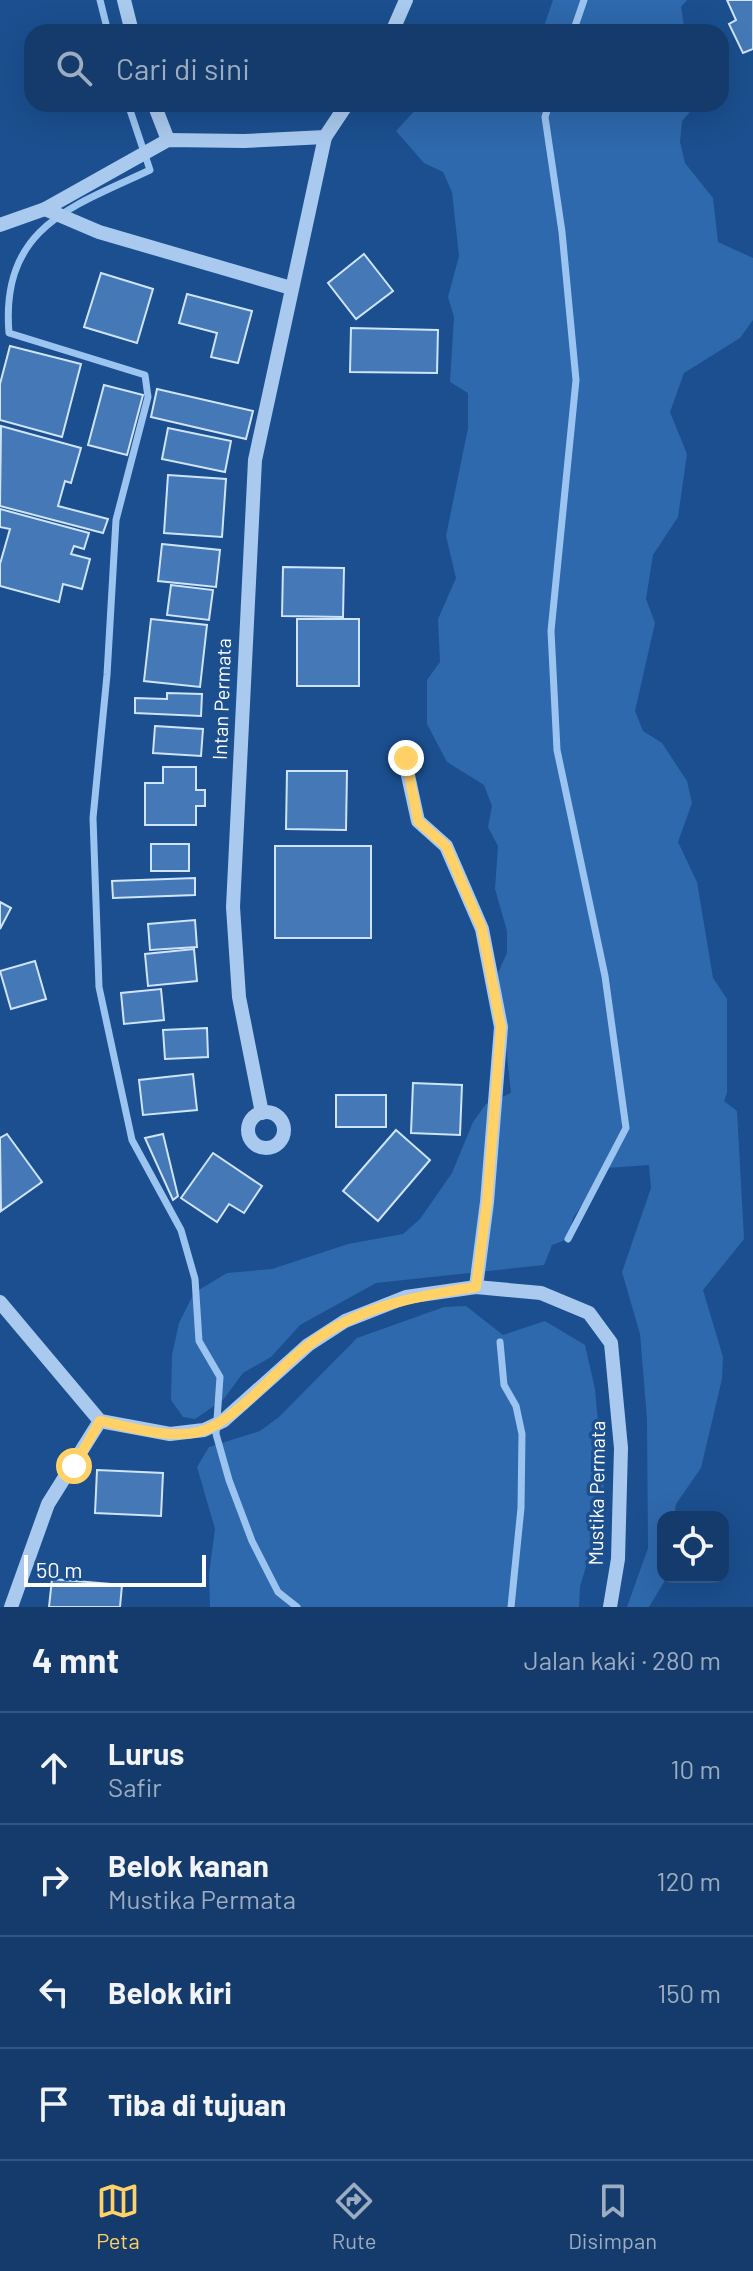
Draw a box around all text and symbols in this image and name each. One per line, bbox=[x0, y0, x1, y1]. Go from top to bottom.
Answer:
search box bbox=[24, 24, 729, 112]
icon: search bbox=[52, 46, 96, 90]
text: Cari di sini bbox=[116, 50, 250, 86]
street label: Intan Permata bbox=[207, 638, 235, 760]
route end bbox=[388, 740, 424, 776]
street label: Mustika Permata bbox=[583, 1420, 609, 1566]
route start bbox=[56, 1448, 92, 1484]
map controls bbox=[657, 1511, 729, 1583]
button: locate bbox=[657, 1511, 729, 1583]
scale bar bbox=[24, 1551, 206, 1587]
text: 50 m bbox=[36, 1556, 82, 1582]
text: 4 mnt bbox=[32, 1639, 119, 1680]
text: Jalan kaki · 280 m bbox=[524, 1644, 721, 1675]
text: Lurus bbox=[108, 1735, 184, 1771]
icon: ahead bbox=[32, 1746, 76, 1790]
text: 10 m bbox=[671, 1753, 721, 1784]
text: Safir bbox=[108, 1771, 162, 1802]
text: Belok kanan bbox=[108, 1847, 269, 1883]
icon: right bbox=[32, 1858, 76, 1902]
text: 120 m bbox=[657, 1865, 721, 1896]
text: Mustika Permata bbox=[108, 1883, 296, 1914]
icon: left bbox=[32, 1970, 76, 2014]
text: Belok kiri bbox=[108, 1974, 232, 2010]
text: 150 m bbox=[657, 1977, 721, 2008]
icon: arrive bbox=[32, 2082, 76, 2126]
text: Tiba di tujuan bbox=[108, 2086, 286, 2122]
tab: Peta bbox=[96, 2179, 140, 2253]
tab: Rute bbox=[332, 2179, 376, 2253]
tab: Disimpan bbox=[568, 2179, 657, 2253]

